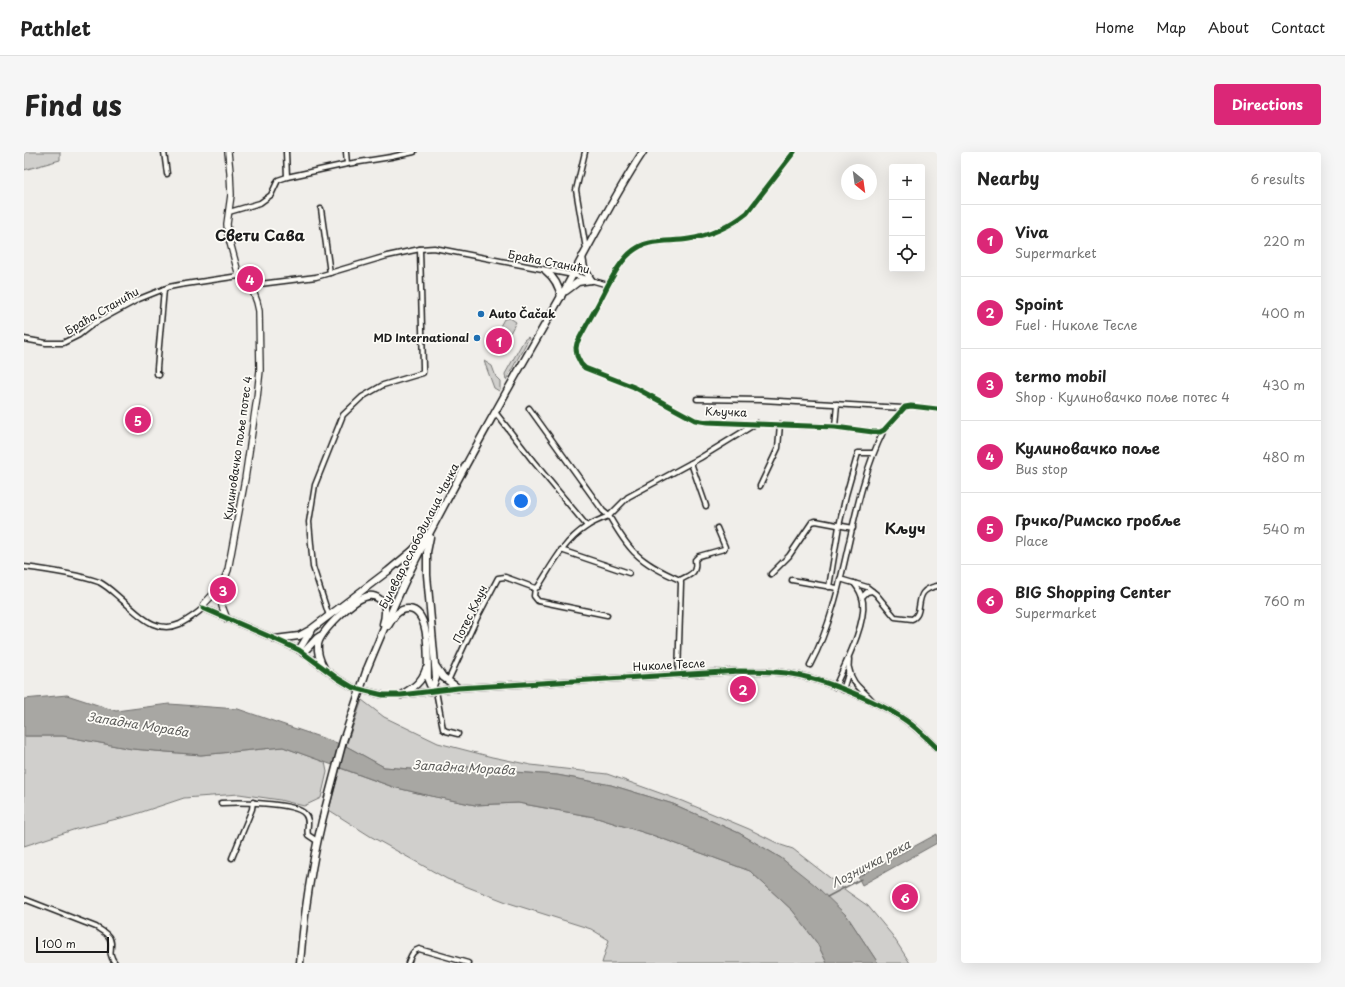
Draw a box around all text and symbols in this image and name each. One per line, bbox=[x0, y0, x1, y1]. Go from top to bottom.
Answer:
text: Pathlet bbox=[20, 14, 91, 42]
text: Home bbox=[1095, 17, 1134, 38]
text: Map bbox=[1156, 17, 1186, 38]
text: About bbox=[1208, 17, 1249, 38]
text: Contact bbox=[1271, 17, 1325, 38]
text: Find us bbox=[24, 83, 122, 126]
button: Directions bbox=[1214, 84, 1321, 125]
north arrow bbox=[841, 164, 877, 200]
map controls bbox=[889, 164, 925, 272]
button: + bbox=[889, 164, 925, 200]
text: Nearby bbox=[977, 165, 1039, 191]
text: 6 results bbox=[1250, 169, 1305, 188]
button: − bbox=[889, 200, 925, 236]
text: Viva bbox=[1015, 220, 1049, 243]
district label: Свети Сава bbox=[215, 223, 306, 246]
text: 1 bbox=[987, 231, 993, 250]
text: 220 m bbox=[1263, 231, 1305, 250]
button: locate bbox=[889, 236, 925, 272]
text: Supermarket bbox=[1015, 243, 1097, 262]
street label: Браћа Станићи bbox=[507, 245, 591, 278]
pin: 4 bbox=[237, 264, 263, 294]
street label: Браћа Станићи bbox=[62, 283, 142, 339]
text: Spoint bbox=[1015, 292, 1064, 315]
text: 2 bbox=[985, 303, 995, 322]
text: 400 m bbox=[1262, 303, 1305, 322]
place label: Auto Čačak bbox=[489, 305, 556, 322]
marker: Auto Čačak bbox=[476, 309, 486, 319]
text: Fuel · Николе Тесле bbox=[1015, 315, 1137, 334]
pin: 1 bbox=[486, 326, 512, 356]
place label: MD International bbox=[373, 329, 469, 346]
marker: MD International bbox=[472, 333, 482, 343]
text: termo mobil bbox=[1015, 364, 1106, 387]
street label: Кулиновачко поље потес 4 bbox=[219, 375, 256, 521]
text: 3 bbox=[986, 375, 994, 394]
text: 430 m bbox=[1263, 375, 1305, 394]
text: Shop · Кулиновачко поље потес 4 bbox=[1015, 387, 1230, 406]
street label: Кључка bbox=[705, 402, 747, 421]
pin: 5 bbox=[125, 405, 151, 435]
text: Кулиновачко поље bbox=[1015, 436, 1160, 459]
text: 4 bbox=[986, 447, 994, 466]
text: 480 m bbox=[1263, 447, 1305, 466]
text: Bus stop bbox=[1015, 459, 1068, 478]
street label: Булевар ослободилаца Чачка bbox=[374, 460, 463, 612]
your location bbox=[511, 491, 531, 511]
text: Грчко/Римско гробље bbox=[1015, 508, 1181, 531]
district label: Кључ bbox=[884, 516, 926, 539]
text: 5 bbox=[986, 519, 994, 538]
text: 540 m bbox=[1262, 519, 1305, 538]
text: Place bbox=[1015, 531, 1048, 550]
pin: 3 bbox=[210, 575, 236, 605]
text: BIG Shopping Center bbox=[1015, 580, 1171, 603]
street label: Потес Кључ bbox=[448, 582, 491, 646]
text: 6 bbox=[985, 591, 995, 610]
text: 760 m bbox=[1264, 591, 1305, 610]
text: Supermarket bbox=[1015, 603, 1097, 622]
street label: Николе Тесле bbox=[632, 654, 706, 675]
pin: 2 bbox=[730, 674, 756, 704]
water label: Западна Морава bbox=[86, 707, 190, 741]
water label: Западна Морава bbox=[413, 755, 516, 779]
water label: Лозничка река bbox=[828, 834, 914, 892]
pin: 6 bbox=[892, 882, 918, 912]
scale bar bbox=[36, 935, 109, 954]
text: 100 m bbox=[42, 935, 76, 952]

